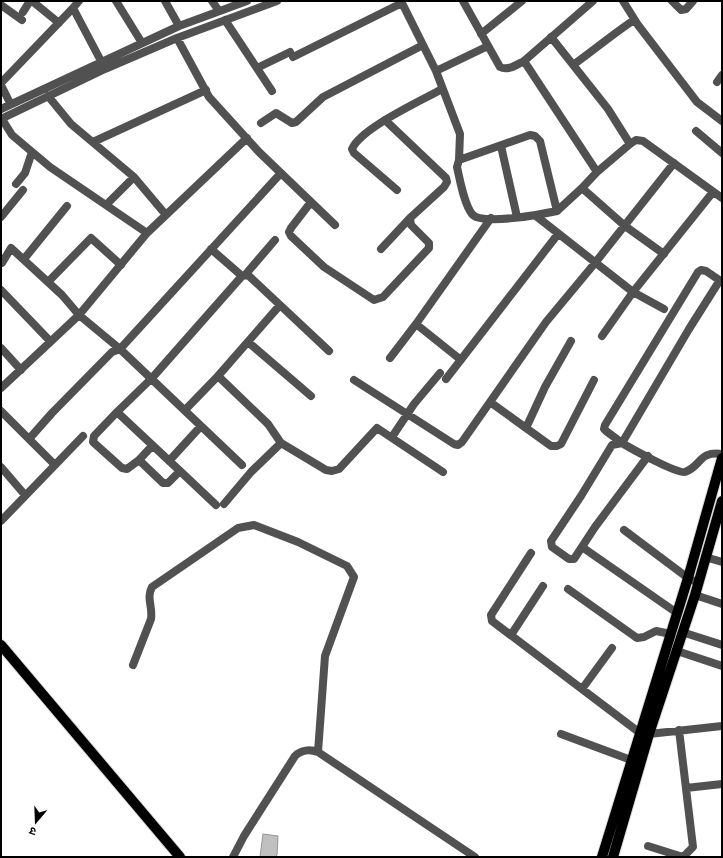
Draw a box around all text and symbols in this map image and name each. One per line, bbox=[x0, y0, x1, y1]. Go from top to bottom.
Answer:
north arrow bbox=[16, 802, 56, 842]
text: उ bbox=[27, 824, 38, 838]

